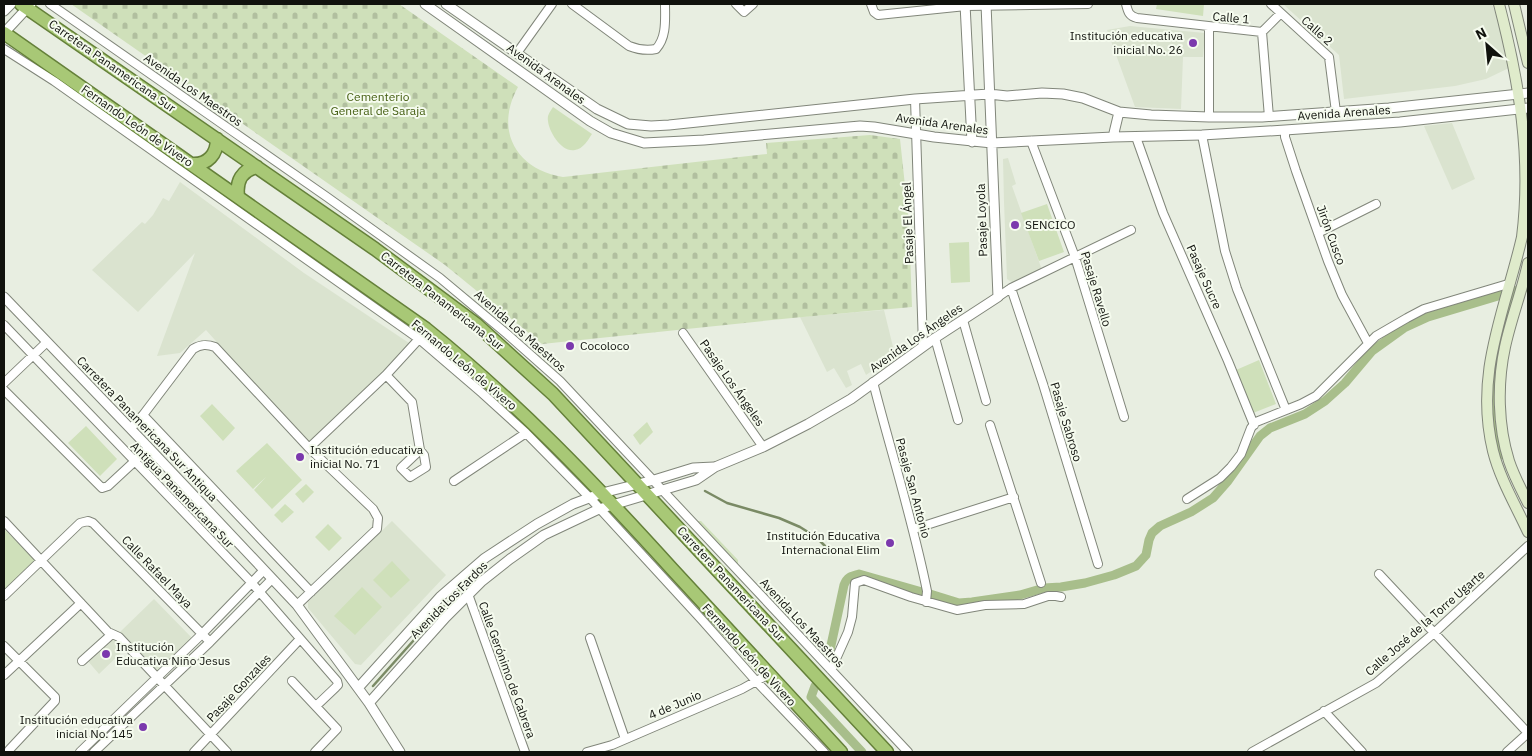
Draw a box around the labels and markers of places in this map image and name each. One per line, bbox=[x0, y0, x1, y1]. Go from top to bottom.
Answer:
place label: Institución educativa inicial No. 26 bbox=[1070, 28, 1184, 57]
marker: Institución educativa inicial No. 26 bbox=[1187, 37, 1199, 49]
place label: SENCICO bbox=[1025, 217, 1076, 232]
marker: SENCICO bbox=[1009, 219, 1021, 231]
place label: Cocoloco bbox=[580, 338, 630, 353]
marker: Cocoloco bbox=[564, 340, 576, 352]
place label: Institución educativa inicial No. 71 bbox=[310, 442, 424, 471]
marker: Institución educativa inicial No. 71 bbox=[294, 451, 306, 463]
place label: Institución Educativa Internacional Elim bbox=[766, 528, 881, 557]
marker: Institución Educativa Internacional Elim bbox=[884, 537, 896, 549]
place label: Institución Educativa Niño Jesus bbox=[116, 639, 231, 668]
marker: Institución Educativa Niño Jesus bbox=[100, 648, 112, 660]
place label: Institución educativa inicial No. 145 bbox=[20, 712, 134, 741]
marker: Institución educativa inicial No. 145 bbox=[137, 721, 149, 733]

